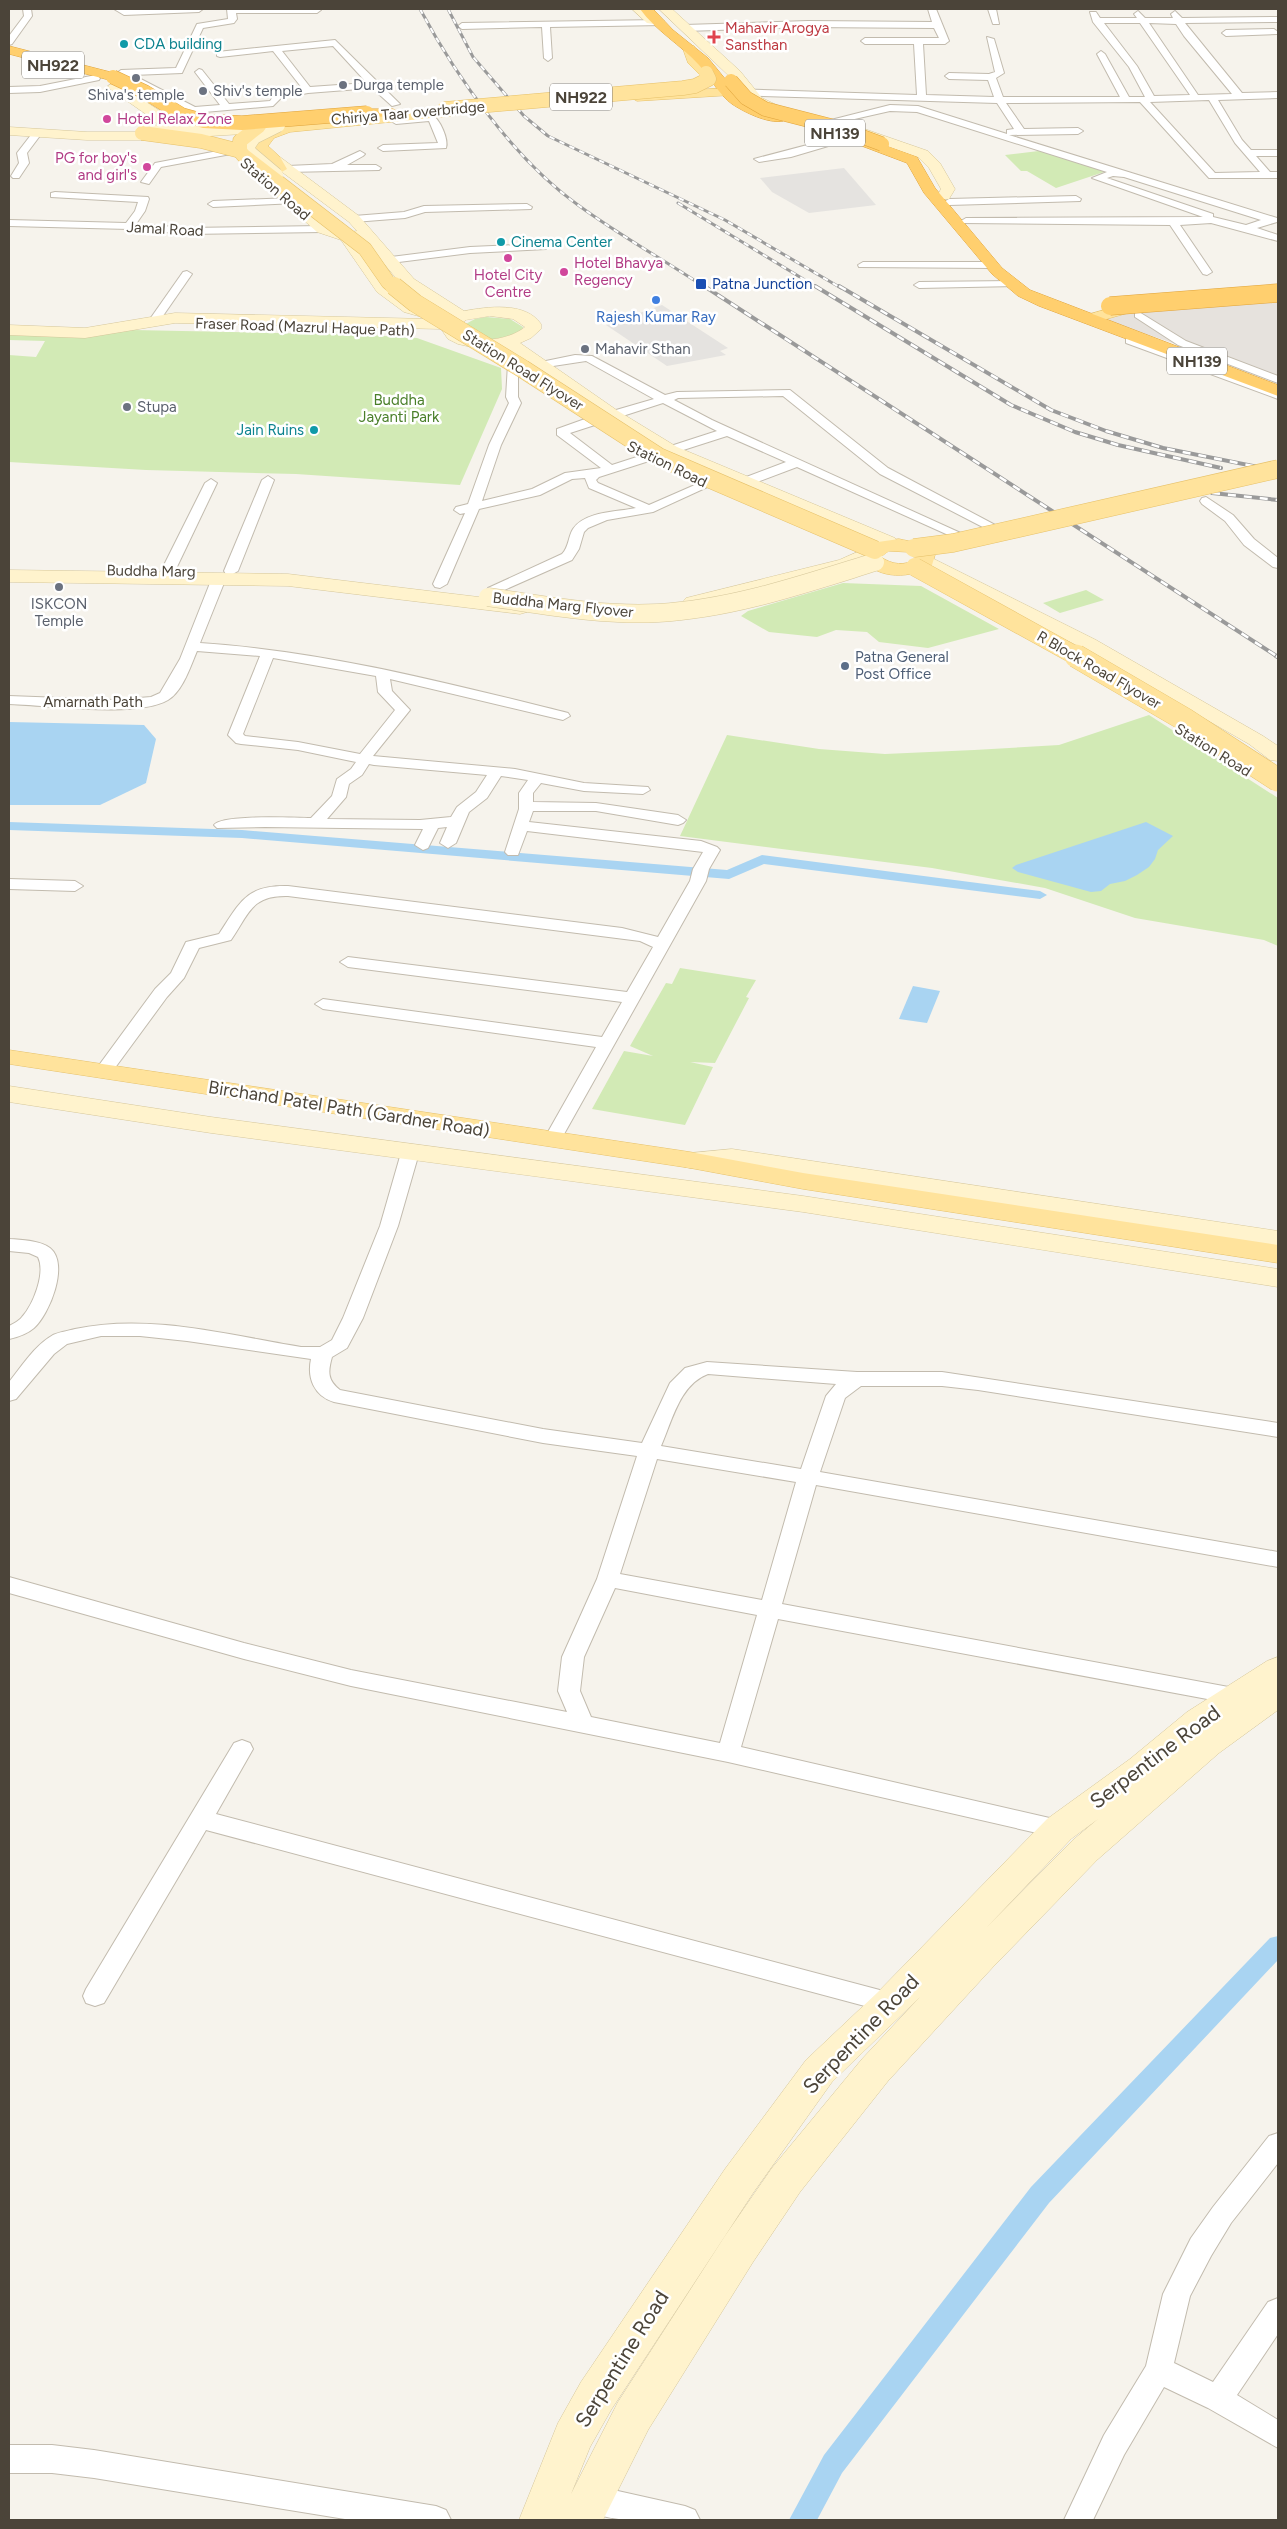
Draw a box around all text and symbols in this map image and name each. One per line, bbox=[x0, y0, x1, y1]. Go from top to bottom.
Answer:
place label: Mahavir Arogya Sansthan bbox=[725, 19, 829, 54]
marker: Mahavir Arogya Sansthan bbox=[707, 30, 721, 44]
place label: CDA building bbox=[134, 35, 222, 53]
marker: CDA building bbox=[118, 38, 130, 50]
road number: NH922 bbox=[22, 52, 84, 78]
marker: Shiva's temple bbox=[130, 72, 142, 84]
place label: Durga temple bbox=[353, 76, 444, 94]
marker: Durga temple bbox=[337, 79, 349, 91]
place label: Shiv's temple bbox=[213, 82, 303, 100]
road number: NH922 bbox=[550, 84, 612, 110]
marker: Shiv's temple bbox=[197, 85, 209, 97]
place label: Shiva's temple bbox=[88, 86, 184, 104]
street label: Chiriya Taar overbridge bbox=[330, 97, 486, 129]
place label: Hotel Relax Zone bbox=[117, 110, 232, 128]
marker: Hotel Relax Zone bbox=[101, 113, 113, 125]
road number: NH139 bbox=[805, 120, 865, 146]
place label: PG for boy's and girl's bbox=[55, 149, 137, 184]
street label: Station Road bbox=[236, 154, 314, 224]
marker: PG for boy's and girl's bbox=[141, 161, 153, 173]
street label: Jamal Road bbox=[126, 218, 204, 240]
place label: Cinema Center bbox=[511, 233, 612, 251]
marker: Cinema Center bbox=[495, 236, 507, 248]
marker: Hotel City Centre bbox=[502, 252, 514, 264]
place label: Hotel Bhavya Regency bbox=[574, 254, 663, 289]
place label: Hotel City Centre bbox=[474, 266, 542, 301]
marker: Hotel Bhavya Regency bbox=[558, 266, 570, 278]
place label: Patna Junction bbox=[712, 275, 812, 293]
marker: Patna Junction bbox=[694, 277, 708, 291]
marker: Rajesh Kumar Ray bbox=[650, 294, 662, 306]
place label: Rajesh Kumar Ray bbox=[596, 308, 716, 326]
street label: Fraser Road (Mazrul Haque Path) bbox=[195, 314, 415, 340]
street label: Station Road Flyover bbox=[459, 325, 587, 415]
place label: Mahavir Sthan bbox=[595, 340, 691, 358]
marker: Mahavir Sthan bbox=[579, 343, 591, 355]
road number: NH139 bbox=[1167, 348, 1227, 374]
park label: Buddha Jayanti Park bbox=[359, 391, 440, 426]
place label: Stupa bbox=[137, 398, 177, 416]
marker: Stupa bbox=[121, 401, 133, 413]
place label: Jain Ruins bbox=[236, 421, 304, 439]
marker: Jain Ruins bbox=[308, 424, 320, 436]
street label: Station Road bbox=[624, 437, 710, 491]
street label: Buddha Marg bbox=[106, 561, 196, 581]
marker: ISKCON Temple bbox=[53, 581, 65, 593]
street label: Buddha Marg Flyover bbox=[492, 589, 634, 621]
place label: ISKCON Temple bbox=[31, 595, 87, 630]
street label: R Block Road Flyover bbox=[1034, 627, 1164, 713]
place label: Patna General Post Office bbox=[855, 648, 949, 683]
marker: Patna General Post Office bbox=[839, 660, 851, 672]
street label: Amarnath Path bbox=[43, 693, 143, 711]
street label: Station Road bbox=[1171, 719, 1255, 781]
street label: Birchand Patel Path (Gardner Road) bbox=[207, 1076, 491, 1142]
street label: Serpentine Road bbox=[1085, 1700, 1225, 1814]
street label: Serpentine Road bbox=[797, 1969, 924, 2099]
street label: Serpentine Road bbox=[569, 2286, 674, 2432]

